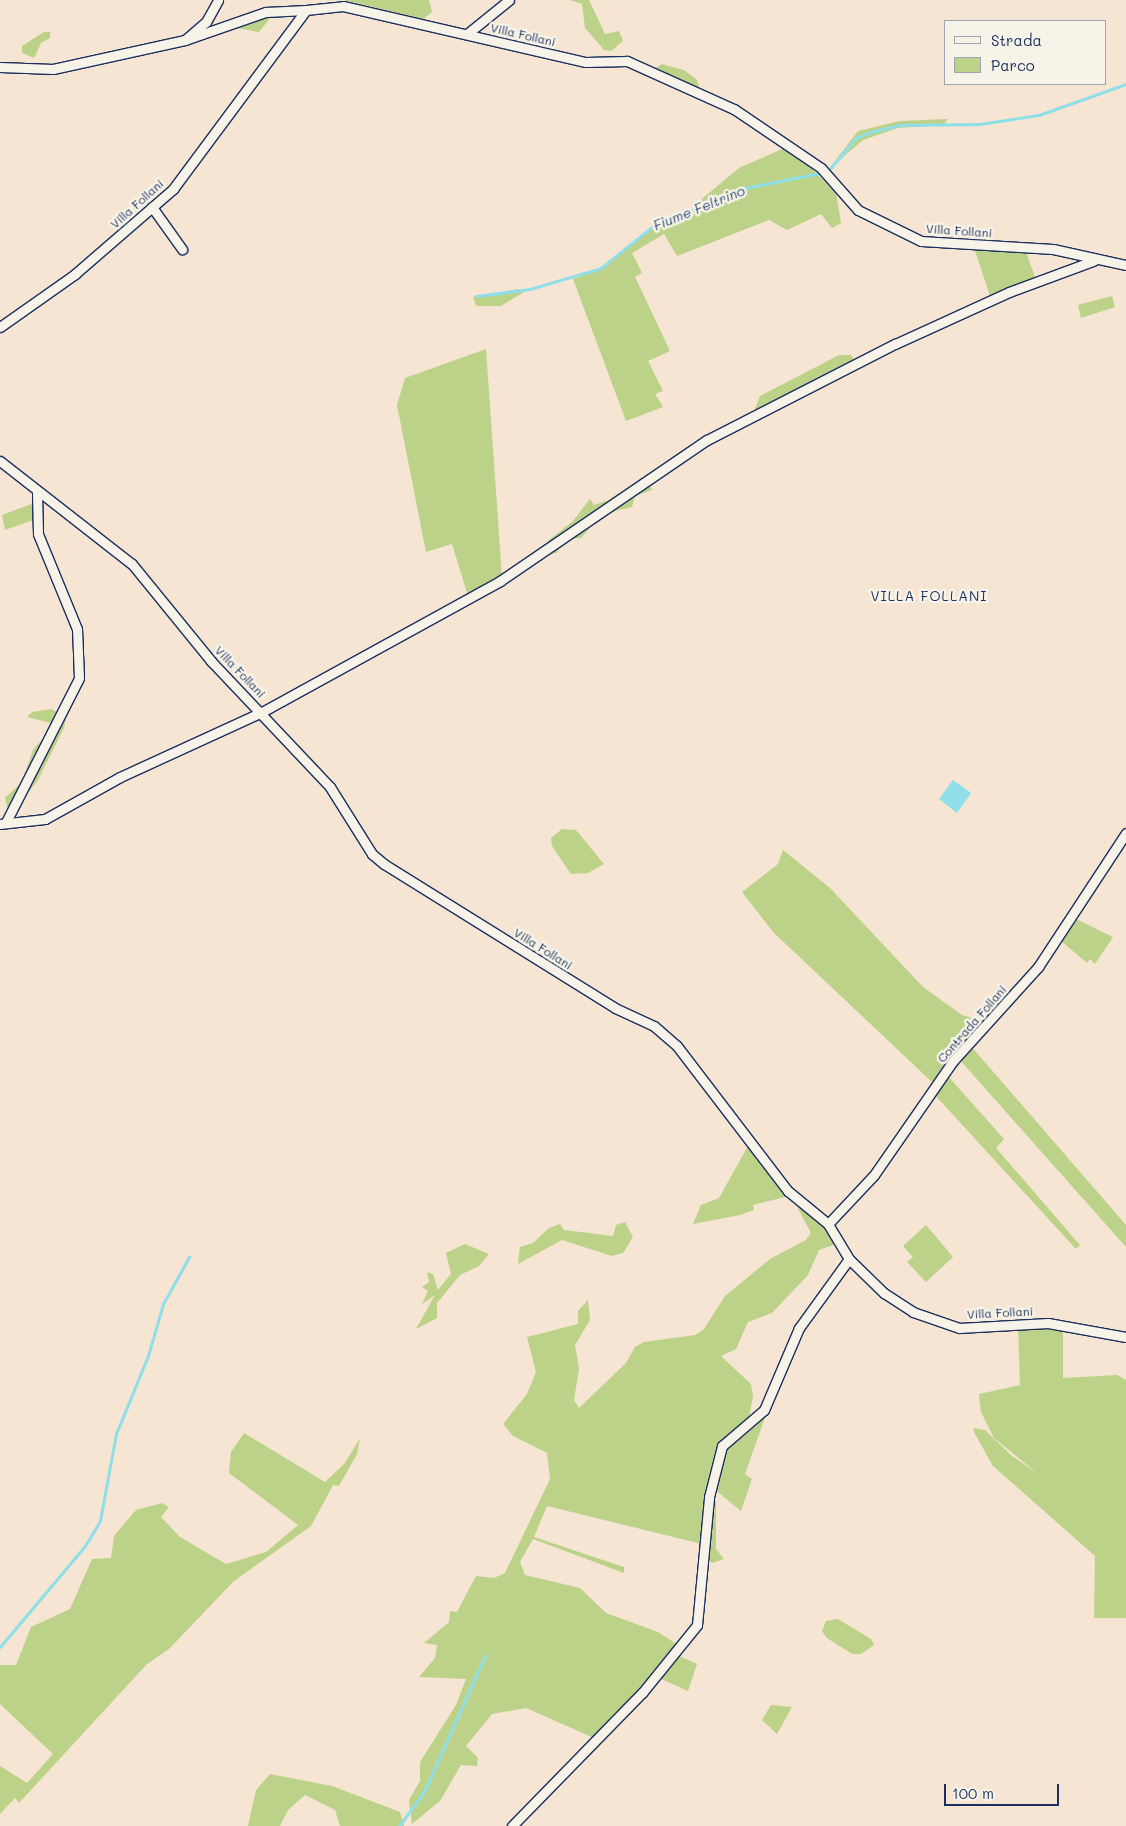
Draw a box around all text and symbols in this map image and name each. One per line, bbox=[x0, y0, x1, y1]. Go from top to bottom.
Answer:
legend bbox=[944, 20, 1106, 85]
street label: Villa Follani bbox=[489, 21, 557, 49]
text: Strada bbox=[991, 30, 1042, 50]
text: Parco bbox=[991, 55, 1035, 75]
street label: Villa Follani bbox=[108, 176, 166, 232]
water label: Fiume Feltrino bbox=[651, 182, 747, 234]
street label: Villa Follani bbox=[925, 222, 993, 240]
district label: VILLA FOLLANI bbox=[869, 588, 989, 604]
street label: Villa Follani bbox=[212, 643, 268, 701]
street label: Villa Follani bbox=[511, 925, 575, 973]
street label: Contrada Follani bbox=[935, 982, 1009, 1066]
street label: Villa Follani bbox=[966, 1304, 1034, 1322]
scale bar bbox=[946, 1774, 1061, 1806]
text: 100 m bbox=[952, 1783, 994, 1803]

